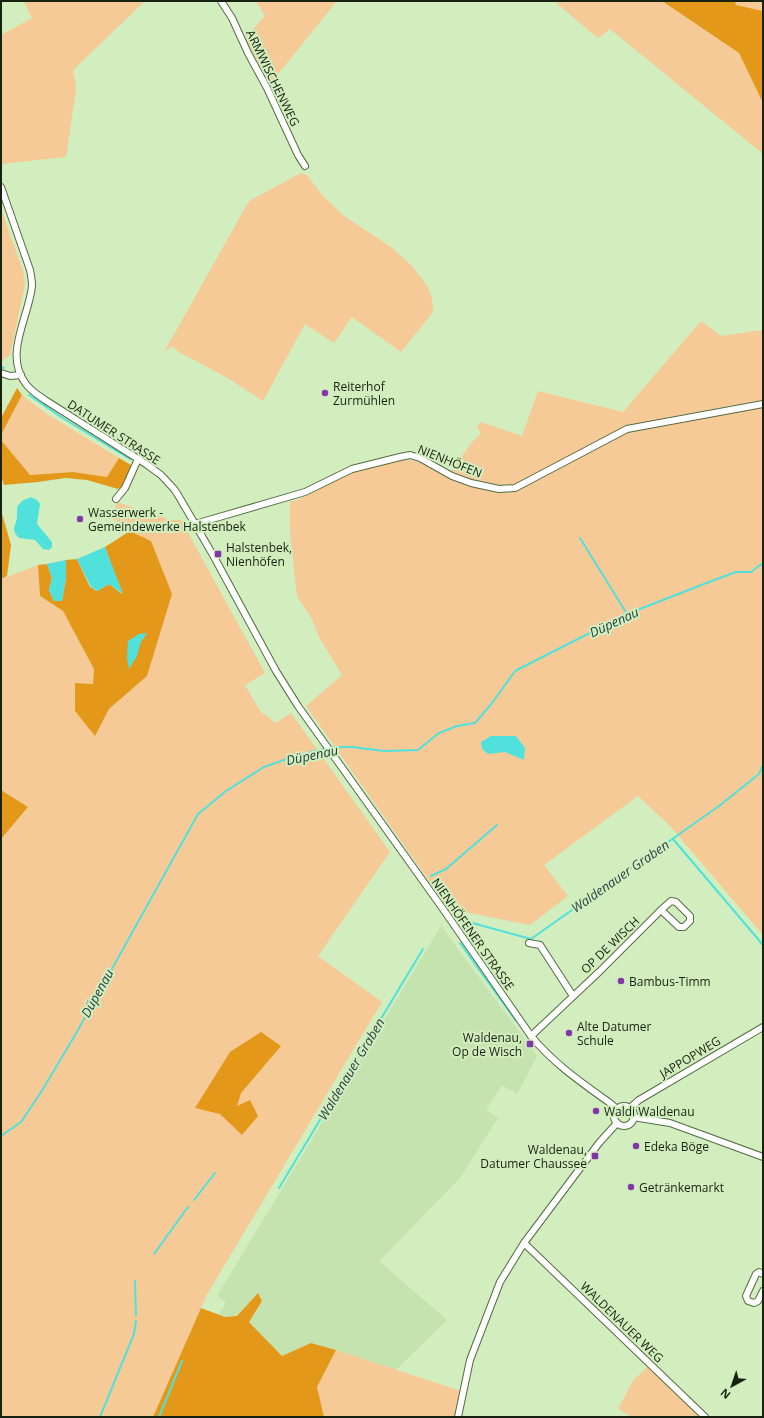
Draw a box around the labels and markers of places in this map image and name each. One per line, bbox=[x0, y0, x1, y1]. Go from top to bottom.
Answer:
place label: Reiterhof Zurmühlen bbox=[333, 378, 395, 409]
marker: Reiterhof Zurmühlen bbox=[320, 388, 330, 398]
place label: Wasserwerk - Gemeindewerke Halstenbek bbox=[88, 504, 247, 535]
marker: Wasserwerk - Gemeindewerke Halstenbek bbox=[75, 514, 85, 524]
place label: Halstenbek, Nienhöfen bbox=[226, 539, 292, 570]
marker: Halstenbek, Nienhöfen bbox=[213, 549, 223, 559]
place label: Bambus-Timm bbox=[629, 973, 711, 990]
marker: Bambus-Timm bbox=[616, 976, 626, 986]
place label: Alte Datumer Schule bbox=[577, 1018, 652, 1049]
marker: Alte Datumer Schule bbox=[564, 1028, 574, 1038]
place label: Waldenau, Op de Wisch bbox=[452, 1029, 522, 1060]
marker: Waldenau, Op de Wisch bbox=[525, 1039, 535, 1049]
place label: Waldi Waldenau bbox=[604, 1103, 695, 1120]
marker: Waldi Waldenau bbox=[591, 1106, 601, 1116]
place label: Edeka Böge bbox=[644, 1138, 709, 1155]
place label: Waldenau, Datumer Chaussee bbox=[480, 1141, 587, 1172]
marker: Edeka Böge bbox=[631, 1141, 641, 1151]
marker: Waldenau, Datumer Chaussee bbox=[590, 1151, 600, 1161]
place label: Getränkemarkt bbox=[639, 1179, 724, 1196]
marker: Getränkemarkt bbox=[626, 1182, 636, 1192]

